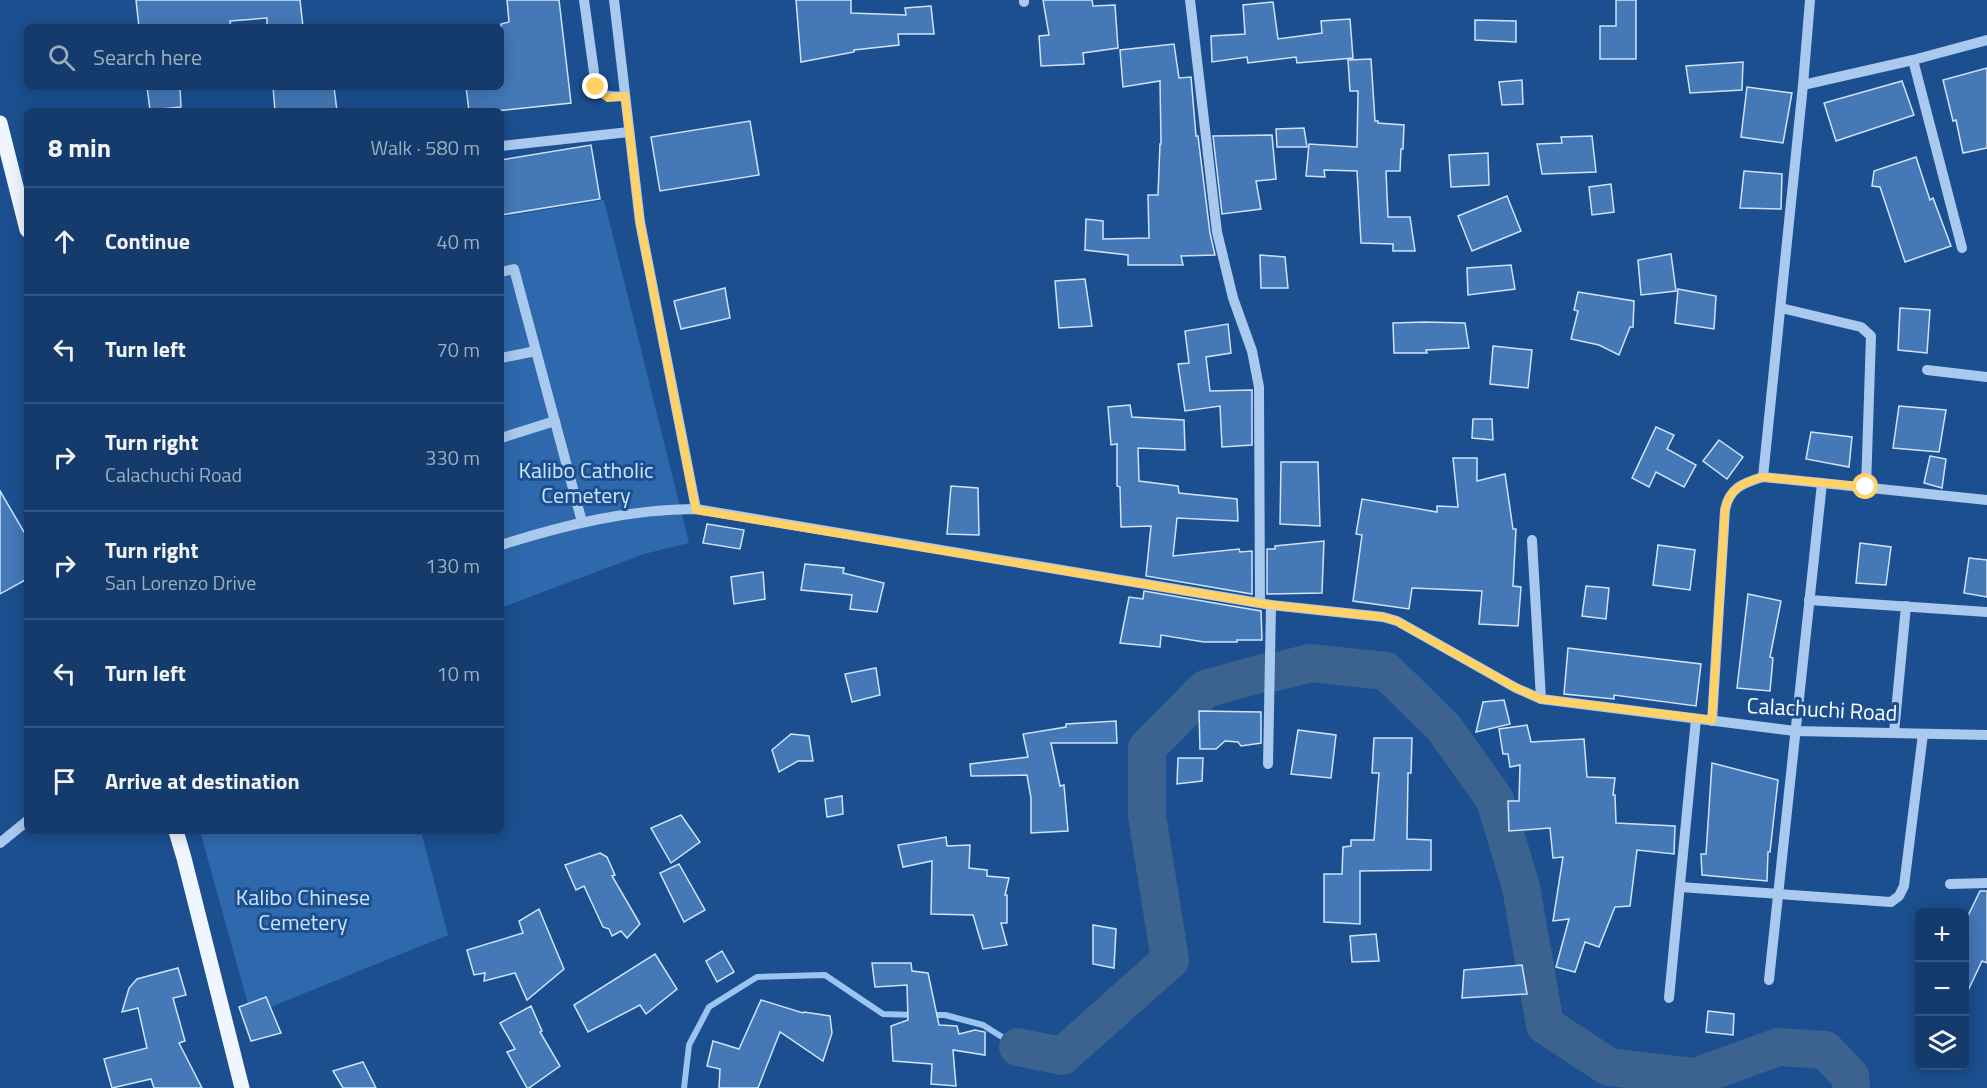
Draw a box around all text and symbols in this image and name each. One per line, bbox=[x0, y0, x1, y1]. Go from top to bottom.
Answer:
search box bbox=[24, 24, 504, 90]
text: Search here bbox=[93, 40, 202, 74]
icon: search bbox=[45, 41, 78, 74]
route end bbox=[582, 73, 608, 99]
text: 8 min bbox=[48, 128, 111, 167]
text: Walk · 580 m bbox=[371, 132, 480, 163]
text: Continue bbox=[105, 224, 190, 258]
icon: ahead bbox=[48, 225, 81, 258]
text: 40 m bbox=[436, 226, 480, 257]
text: Turn left bbox=[105, 332, 186, 366]
icon: left bbox=[48, 333, 81, 366]
text: 70 m bbox=[436, 334, 480, 365]
text: Turn right bbox=[105, 425, 199, 459]
icon: right bbox=[48, 441, 81, 474]
text: 330 m bbox=[425, 442, 480, 473]
park label: Kalibo Catholic Cemetery bbox=[518, 453, 654, 512]
text: Calachuchi Road bbox=[105, 459, 242, 490]
route start bbox=[1852, 473, 1878, 499]
text: Turn right bbox=[105, 533, 199, 567]
icon: right bbox=[48, 549, 81, 582]
text: 130 m bbox=[425, 550, 480, 581]
text: San Lorenzo Drive bbox=[105, 567, 256, 598]
text: Turn left bbox=[105, 656, 186, 690]
icon: left bbox=[48, 657, 81, 690]
text: 10 m bbox=[436, 658, 480, 689]
street label: Calachuchi Road bbox=[1746, 688, 1898, 730]
text: Arrive at destination bbox=[105, 764, 300, 798]
icon: arrive bbox=[48, 765, 81, 798]
park label: Kalibo Chinese Cemetery bbox=[236, 880, 370, 939]
map controls bbox=[1915, 908, 1969, 1070]
button: + bbox=[1915, 908, 1969, 962]
button: − bbox=[1915, 962, 1969, 1016]
button: layers bbox=[1915, 1016, 1969, 1070]

